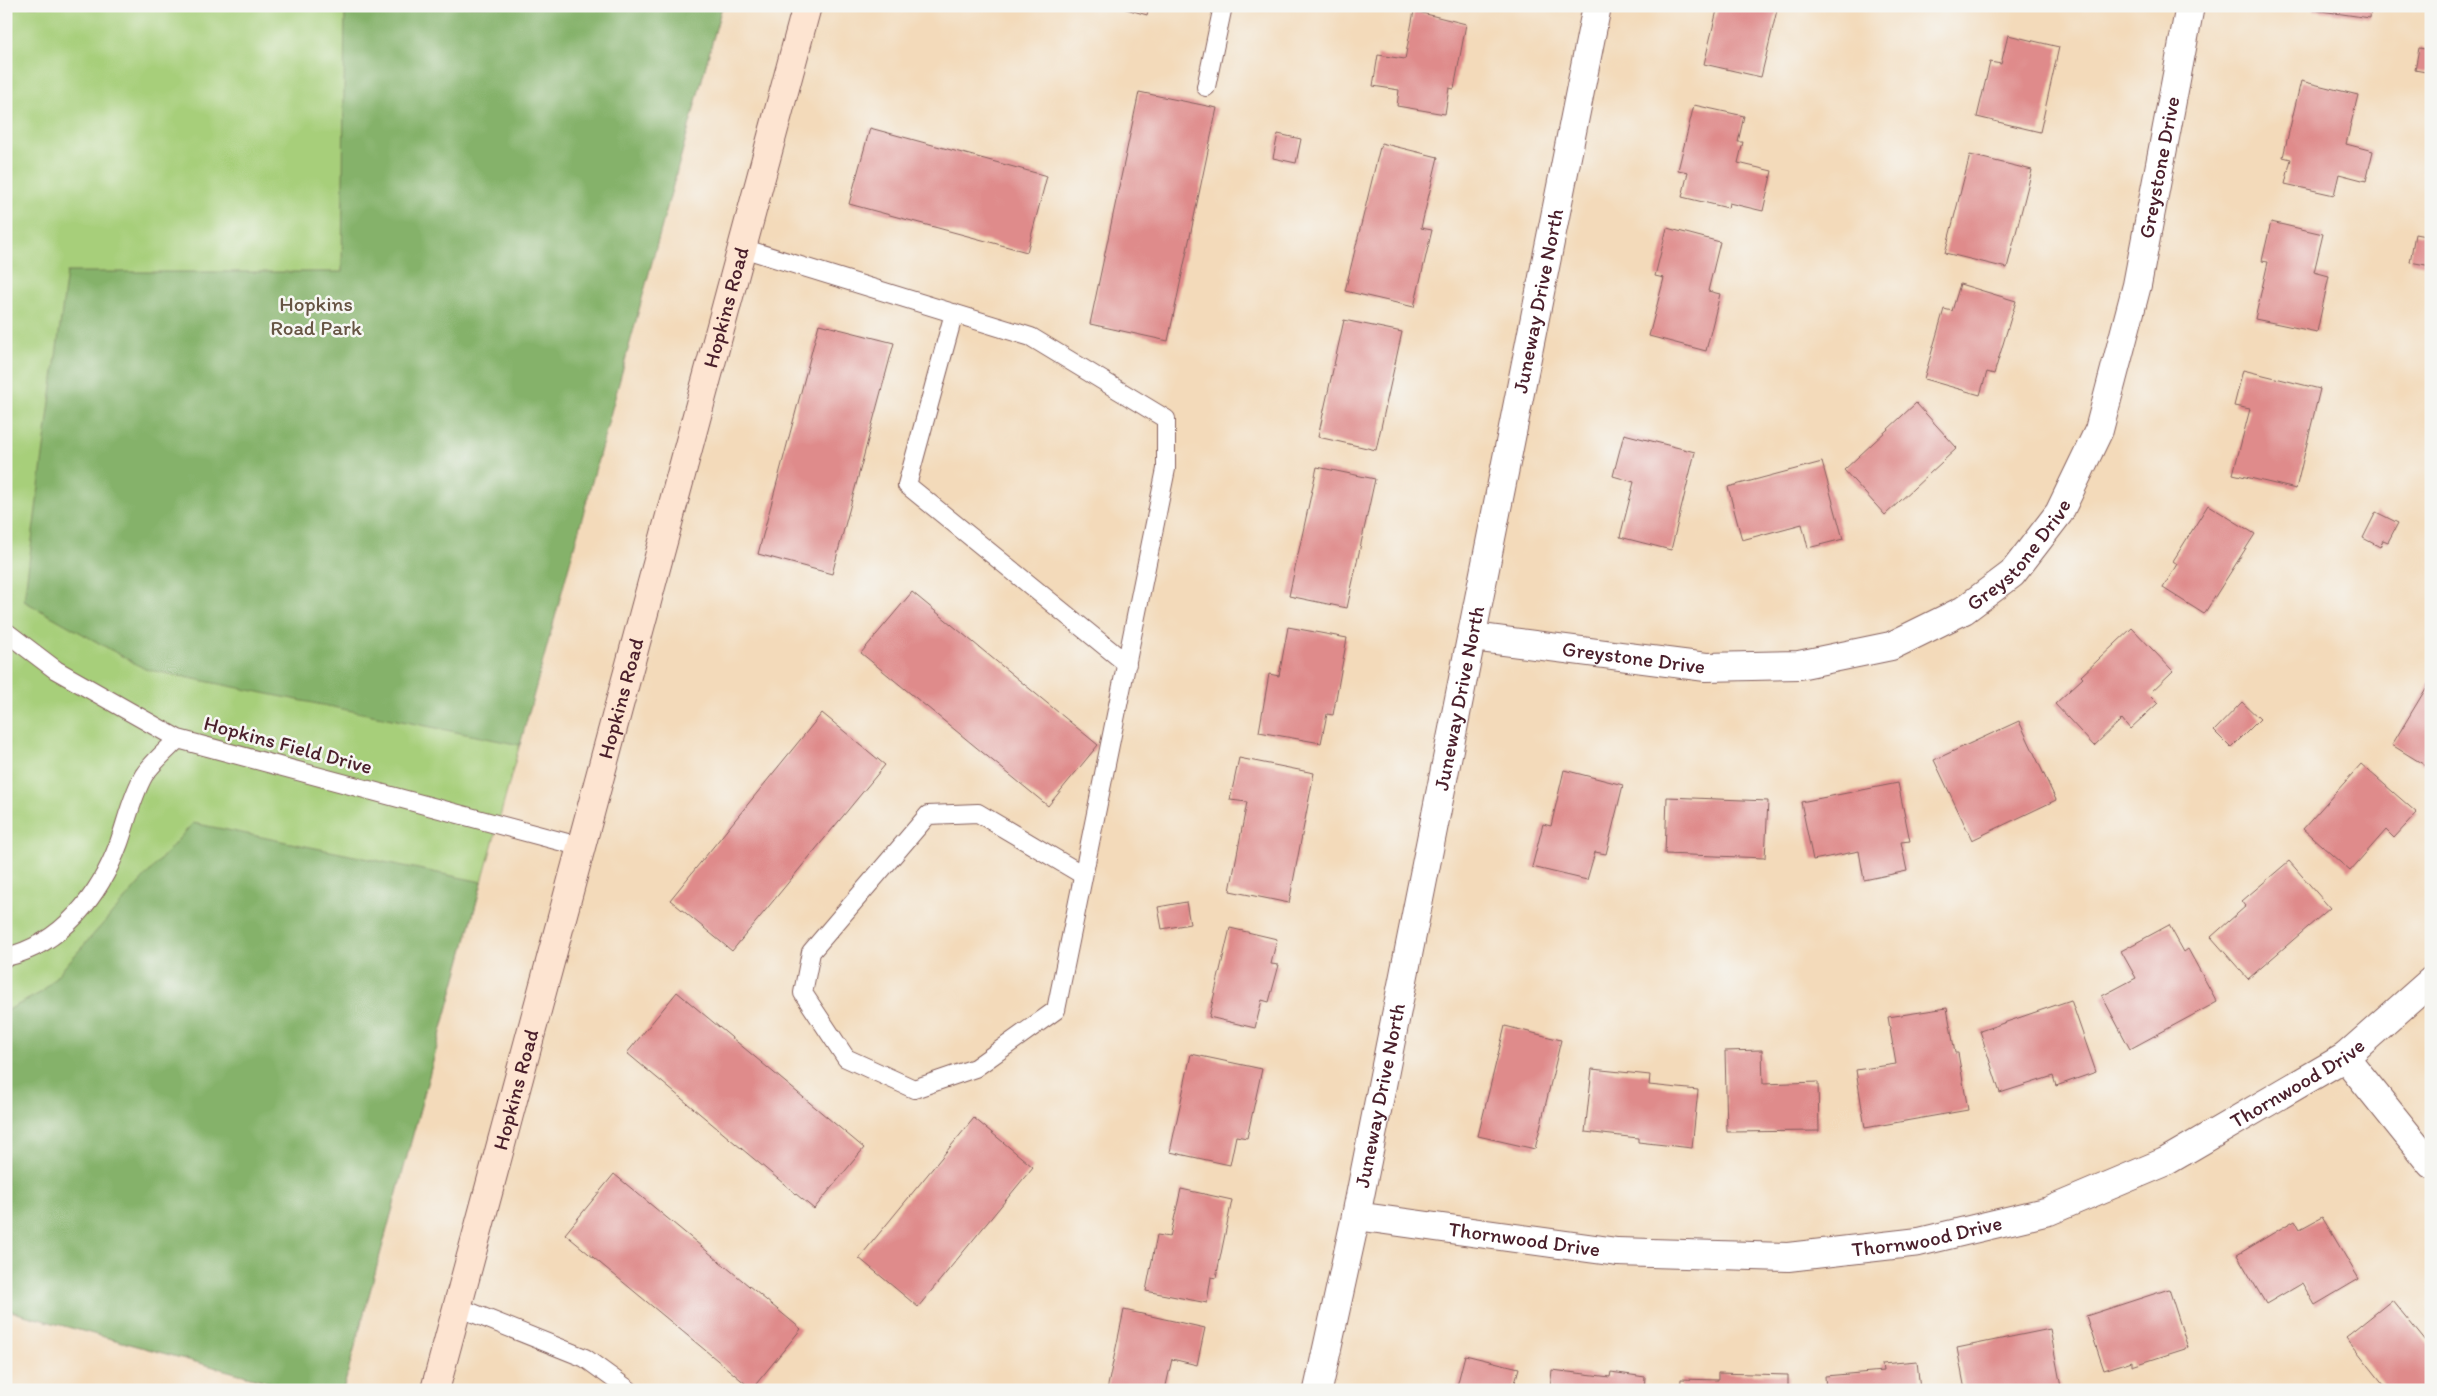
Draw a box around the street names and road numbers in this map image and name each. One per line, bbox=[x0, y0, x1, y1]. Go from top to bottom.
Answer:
street label: Greystone Drive bbox=[2133, 94, 2185, 240]
street label: Juneway Drive North bbox=[1507, 206, 1568, 395]
street label: Hopkins Road bbox=[697, 244, 754, 370]
street label: Greystone Drive bbox=[1962, 495, 2076, 616]
street label: Juneway Drive North bbox=[1428, 604, 1489, 793]
street label: Hopkins Road bbox=[592, 635, 649, 762]
street label: Greystone Drive bbox=[1561, 636, 1707, 679]
street label: Hopkins Field Drive bbox=[201, 710, 375, 779]
street label: Juneway Drive North bbox=[1349, 1001, 1410, 1190]
street label: Hopkins Road bbox=[487, 1026, 543, 1153]
street label: Thornwood Drive bbox=[2226, 1033, 2369, 1133]
street label: Thornwood Drive bbox=[1850, 1210, 2004, 1262]
street label: Thornwood Drive bbox=[1447, 1216, 1602, 1262]

